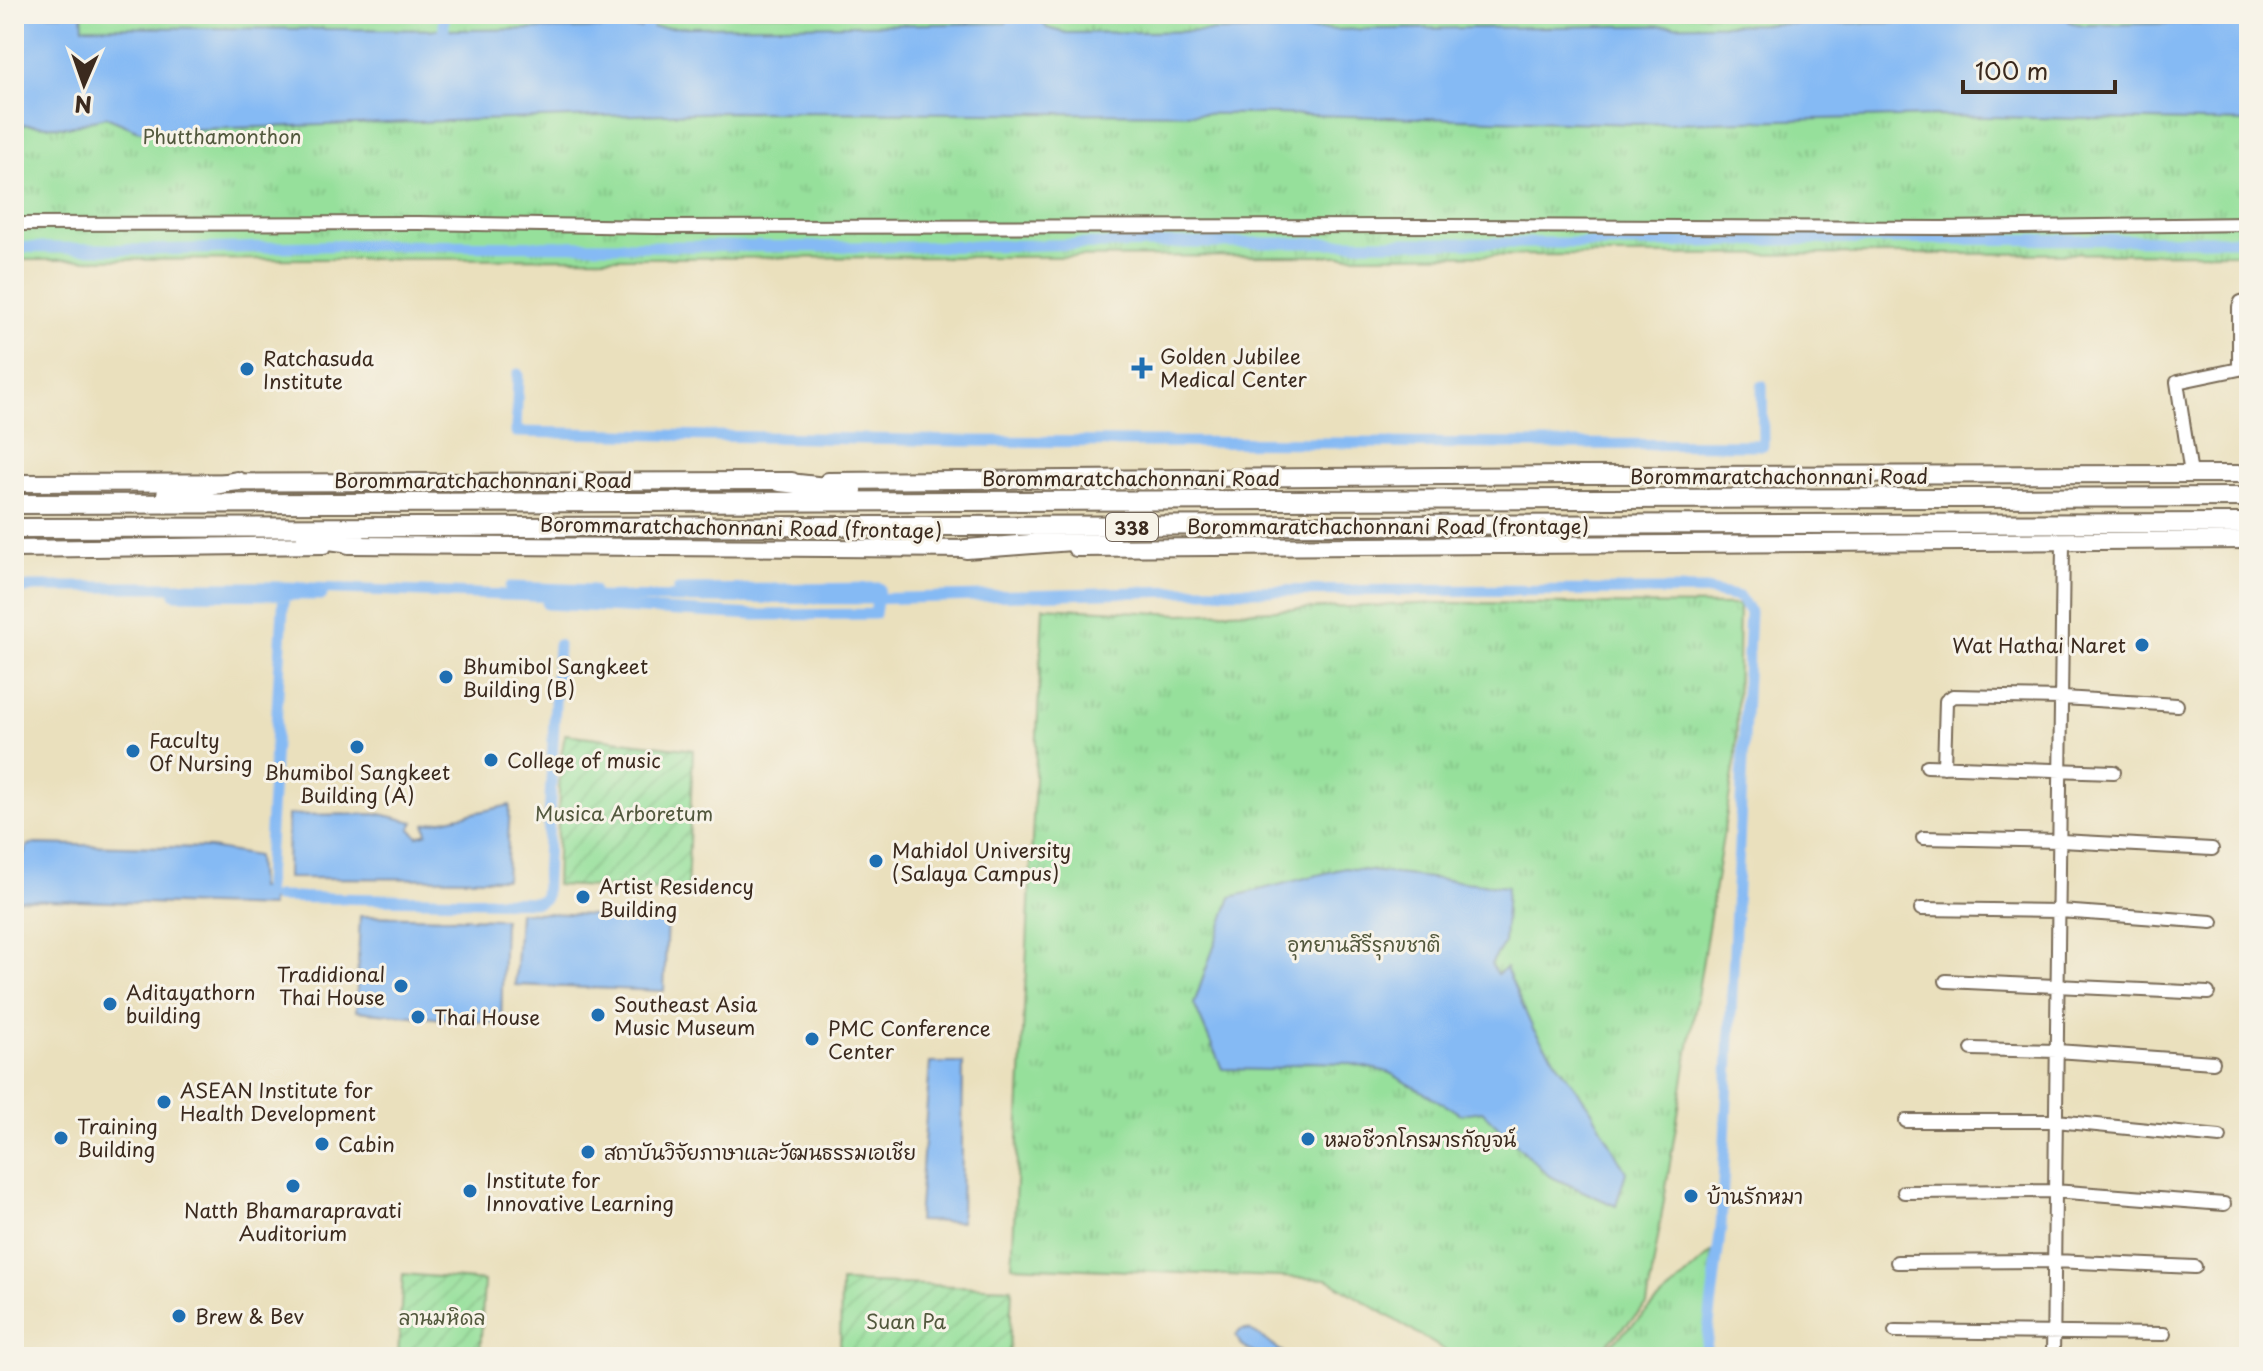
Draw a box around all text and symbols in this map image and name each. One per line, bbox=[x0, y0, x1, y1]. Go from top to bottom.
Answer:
north arrow bbox=[44, 44, 124, 124]
scale bar bbox=[1963, 44, 2115, 94]
text: 100 m bbox=[1975, 52, 2048, 88]
text: N bbox=[74, 89, 93, 122]
park label: Phutthamonthon bbox=[142, 121, 302, 151]
place label: Golden Jubilee Medical Center bbox=[1160, 341, 1308, 394]
place label: Ratchasuda Institute bbox=[263, 343, 374, 396]
marker: Golden Jubilee Medical Center bbox=[1131, 357, 1153, 379]
marker: Ratchasuda Institute bbox=[238, 360, 256, 378]
street label: Borommaratchachonnani Road bbox=[1630, 461, 1928, 491]
street label: Borommaratchachonnani Road bbox=[982, 463, 1280, 493]
street label: Borommaratchachonnani Road bbox=[334, 465, 632, 495]
street label: Borommaratchachonnani Road (frontage) bbox=[540, 508, 942, 546]
street label: Borommaratchachonnani Road (frontage) bbox=[1187, 511, 1589, 541]
road number: 338 bbox=[1106, 513, 1158, 541]
place label: Wat Hathai Naret bbox=[1952, 630, 2126, 660]
marker: Wat Hathai Naret bbox=[2133, 636, 2151, 654]
place label: Bhumibol Sangkeet Building (B) bbox=[462, 651, 648, 704]
marker: Bhumibol Sangkeet Building (B) bbox=[437, 668, 455, 686]
place label: Faculty Of Nursing bbox=[149, 725, 253, 778]
marker: Bhumibol Sangkeet Building (A) bbox=[348, 738, 366, 756]
marker: Faculty Of Nursing bbox=[124, 742, 142, 760]
place label: College of music bbox=[507, 745, 661, 775]
marker: College of music bbox=[482, 751, 500, 769]
place label: Bhumibol Sangkeet Building (A) bbox=[264, 757, 450, 810]
park label: Musica Arboretum bbox=[535, 798, 713, 828]
place label: Mahidol University (Salaya Campus) bbox=[892, 835, 1071, 888]
marker: Mahidol University (Salaya Campus) bbox=[867, 852, 885, 870]
place label: Artist Residency Building bbox=[599, 871, 754, 924]
marker: Artist Residency Building bbox=[574, 888, 592, 906]
park label: อุทยานสิรีรุกขชาติ bbox=[1287, 929, 1441, 961]
place label: Tradidional Thai House bbox=[277, 959, 385, 1012]
place label: Aditayathorn building bbox=[126, 977, 256, 1030]
marker: Tradidional Thai House bbox=[392, 977, 410, 995]
place label: Southeast Asia Music Museum bbox=[614, 989, 758, 1042]
marker: Aditayathorn building bbox=[101, 995, 119, 1013]
place label: Thai House bbox=[434, 1002, 540, 1032]
marker: Southeast Asia Music Museum bbox=[589, 1006, 607, 1024]
marker: Thai House bbox=[409, 1008, 427, 1026]
place label: PMC Conference Center bbox=[828, 1013, 991, 1066]
marker: PMC Conference Center bbox=[803, 1030, 821, 1048]
place label: ASEAN Institute for Health Development bbox=[180, 1075, 376, 1128]
marker: ASEAN Institute for Health Development bbox=[155, 1093, 173, 1111]
place label: Training Building bbox=[77, 1111, 158, 1164]
place label: หมอชีวกโกรมารกัญจน์ bbox=[1324, 1124, 1516, 1154]
marker: Training Building bbox=[52, 1129, 70, 1147]
place label: Cabin bbox=[338, 1129, 395, 1159]
marker: หมอชีวกโกรมารกัญจน์ bbox=[1299, 1130, 1317, 1148]
marker: Cabin bbox=[313, 1135, 331, 1153]
place label: สถาบันวิจัยภาษาและวัฒนธรรมเอเชีย bbox=[604, 1137, 916, 1167]
marker: สถาบันวิจัยภาษาและวัฒนธรรมเอเชีย bbox=[579, 1143, 597, 1161]
place label: Institute for Innovative Learning bbox=[486, 1165, 674, 1218]
marker: Natth Bhamarapravati Auditorium bbox=[284, 1177, 302, 1195]
place label: บ้านรักหมา bbox=[1707, 1181, 1803, 1211]
marker: Institute for Innovative Learning bbox=[461, 1182, 479, 1200]
marker: บ้านรักหมา bbox=[1682, 1187, 1700, 1205]
place label: Natth Bhamarapravati Auditorium bbox=[184, 1195, 402, 1248]
place label: Brew & Bev bbox=[195, 1301, 304, 1331]
park label: ลานมหิดล bbox=[398, 1302, 486, 1332]
park label: Suan Pa bbox=[866, 1306, 947, 1336]
marker: Brew & Bev bbox=[170, 1307, 188, 1325]

